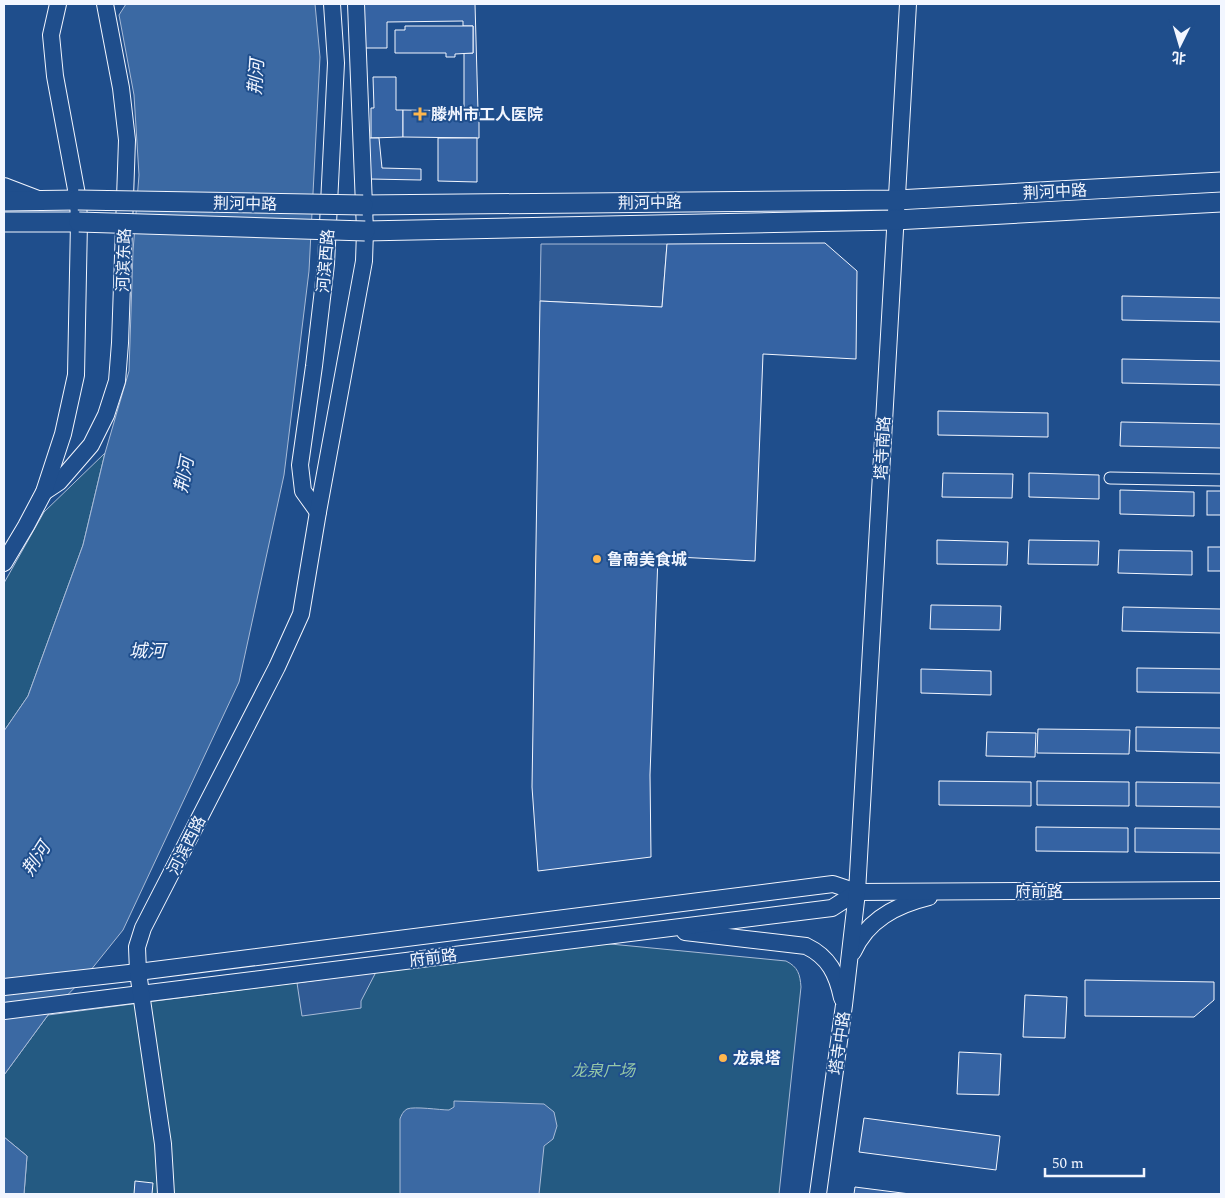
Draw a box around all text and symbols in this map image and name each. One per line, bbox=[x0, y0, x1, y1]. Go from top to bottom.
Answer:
north arrow bbox=[1155, 20, 1205, 70]
text: 北 bbox=[1171, 46, 1187, 69]
water label: 荆河 bbox=[242, 55, 271, 96]
place label: 滕州市工人医院 bbox=[431, 103, 543, 127]
marker: 滕州市工人医院 bbox=[413, 107, 427, 121]
street label: 荆河中路 bbox=[1022, 178, 1088, 206]
street label: 荆河中路 bbox=[618, 190, 682, 216]
street label: 荆河中路 bbox=[213, 191, 277, 217]
street label: 河滨东路 bbox=[111, 228, 137, 292]
street label: 河滨西路 bbox=[311, 228, 341, 294]
street label: 塔寺南路 bbox=[869, 415, 897, 481]
water label: 荆河 bbox=[168, 452, 202, 495]
place label: 鲁南美食城 bbox=[607, 548, 687, 572]
marker: 鲁南美食城 bbox=[591, 553, 603, 565]
water label: 城河 bbox=[129, 638, 168, 665]
street label: 河滨西路 bbox=[162, 811, 212, 879]
water label: 荆河 bbox=[15, 834, 59, 882]
street label: 府前路 bbox=[1015, 880, 1063, 904]
street label: 府前路 bbox=[408, 943, 458, 973]
street label: 塔寺中路 bbox=[824, 1010, 856, 1077]
place label: 龙泉塔 bbox=[733, 1047, 781, 1071]
marker: 龙泉塔 bbox=[717, 1052, 729, 1064]
park label: 龙泉广场 bbox=[571, 1059, 637, 1083]
scale bar bbox=[1045, 1146, 1144, 1178]
text: 50 m bbox=[1052, 1152, 1084, 1175]

